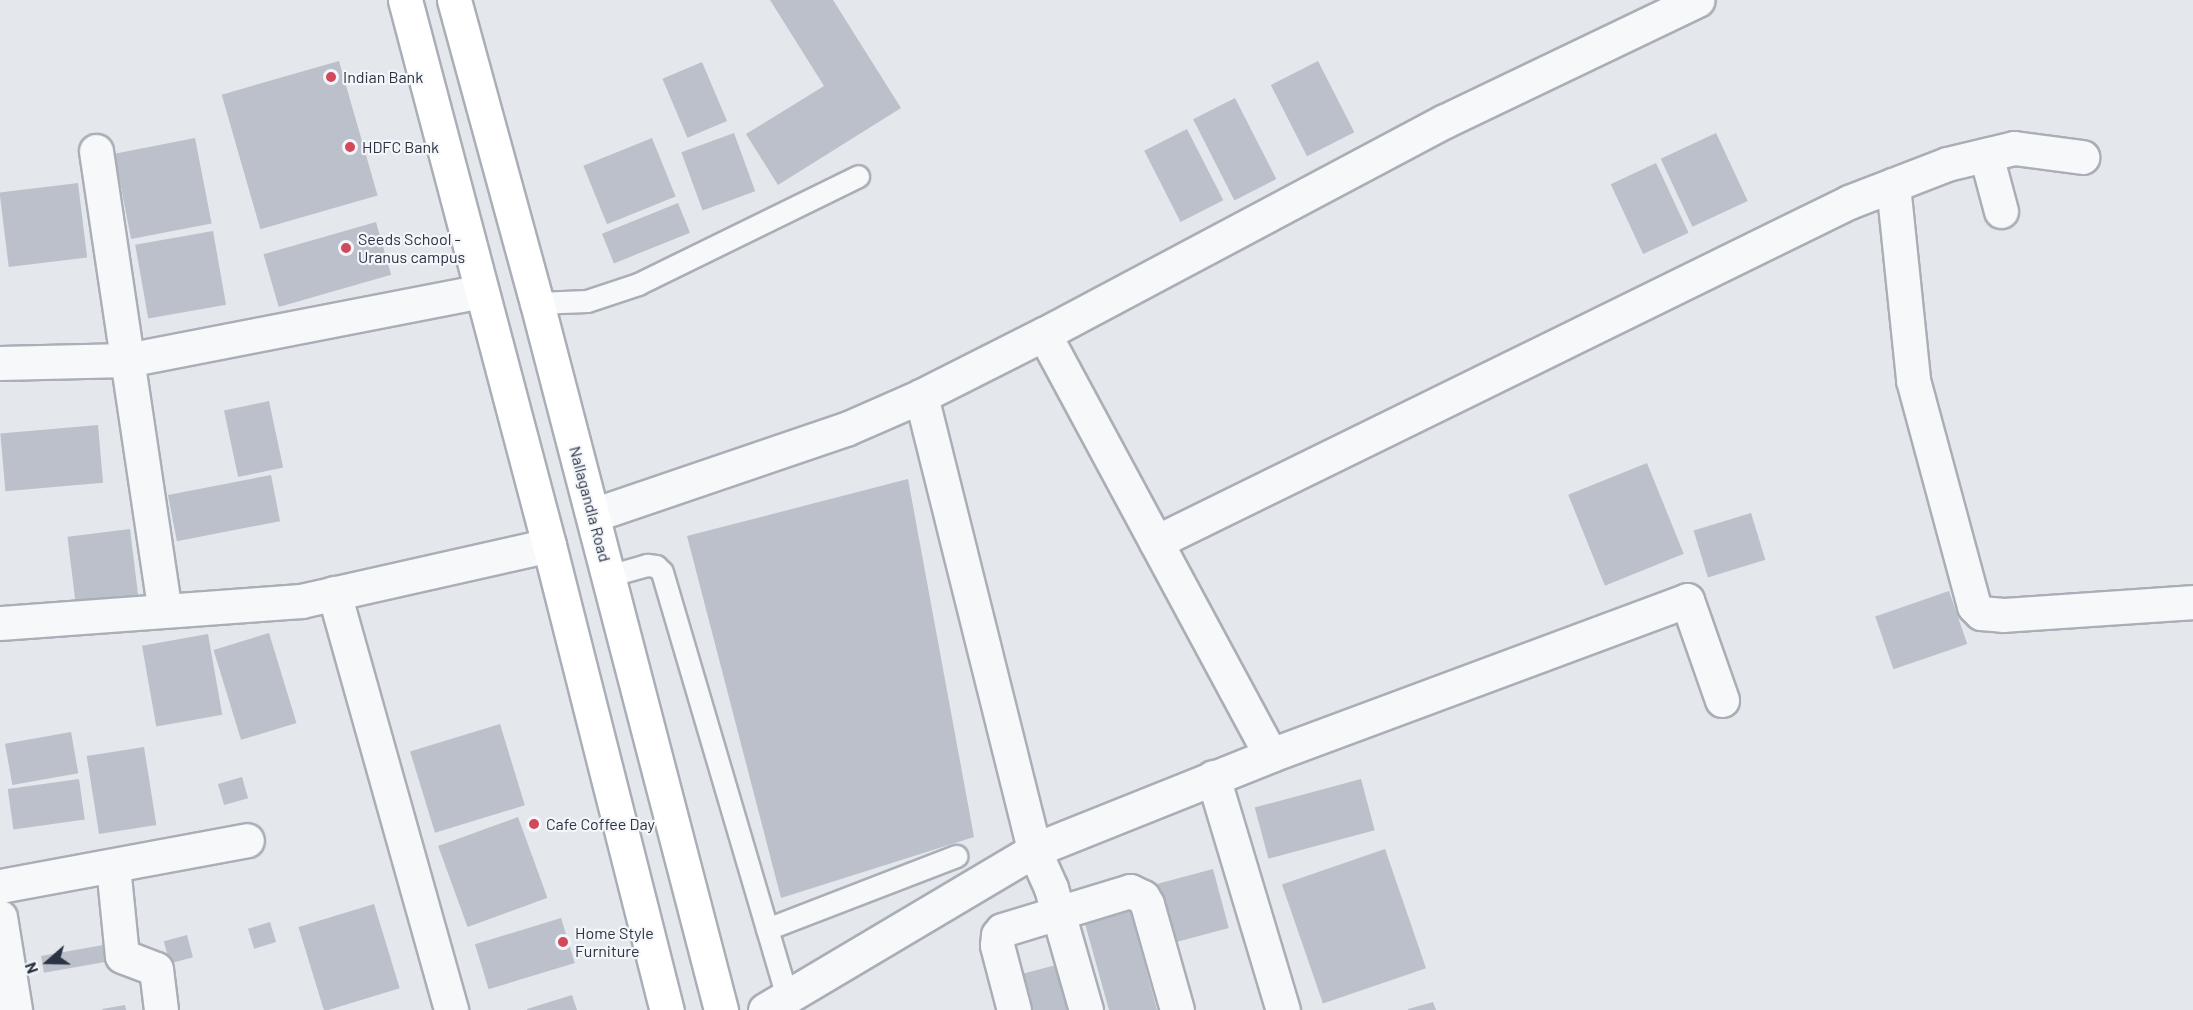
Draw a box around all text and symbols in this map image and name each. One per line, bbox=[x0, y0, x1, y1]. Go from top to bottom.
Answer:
place label: Indian Bank bbox=[343, 67, 423, 87]
marker: Indian Bank bbox=[324, 70, 338, 84]
place label: HDFC Bank bbox=[362, 137, 439, 157]
marker: HDFC Bank bbox=[343, 140, 357, 154]
place label: Seeds School - Uranus campus bbox=[358, 229, 465, 267]
marker: Seeds School - Uranus campus bbox=[339, 241, 353, 255]
street label: Nallagandla Road bbox=[565, 444, 615, 564]
place label: Cafe Coffee Day bbox=[546, 814, 655, 834]
marker: Cafe Coffee Day bbox=[527, 817, 541, 831]
place label: Home Style Furniture bbox=[575, 923, 654, 961]
north arrow bbox=[18, 932, 78, 992]
marker: Home Style Furniture bbox=[556, 935, 570, 949]
text: N bbox=[20, 960, 41, 977]

